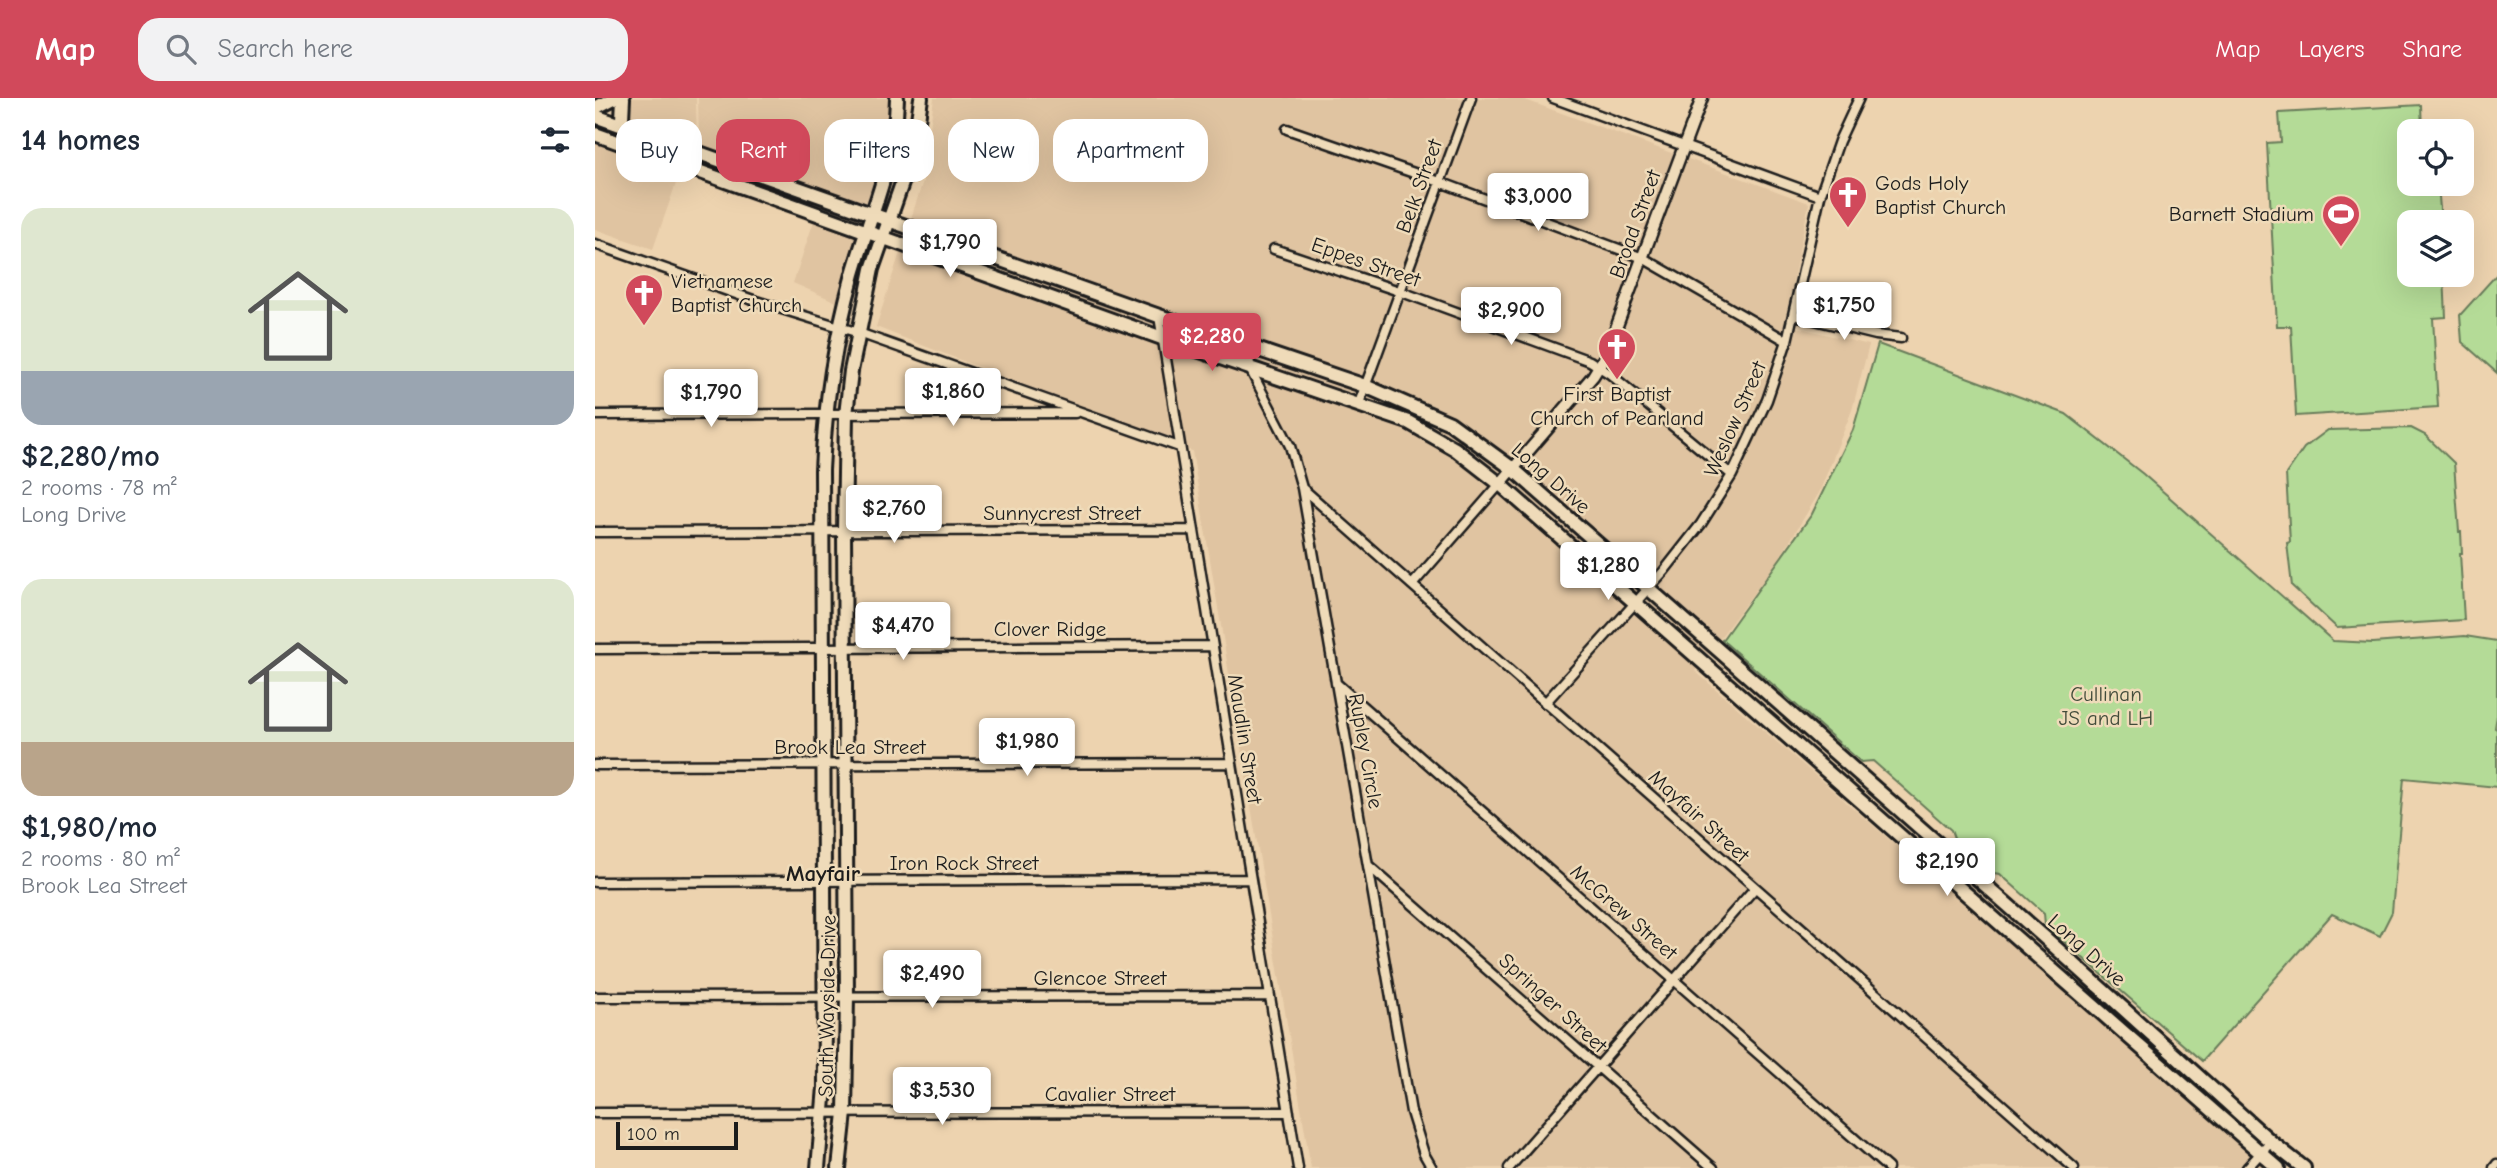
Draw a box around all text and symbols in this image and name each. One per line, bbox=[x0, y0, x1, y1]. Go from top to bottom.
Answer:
search box bbox=[138, 18, 628, 81]
text: Map bbox=[35, 30, 96, 68]
icon: search bbox=[162, 30, 200, 68]
text: Search here bbox=[218, 34, 353, 64]
text: Map bbox=[2215, 35, 2261, 63]
text: Layers bbox=[2299, 35, 2364, 63]
text: Share bbox=[2402, 35, 2462, 63]
chip: Buy bbox=[616, 119, 702, 182]
chip: Rent bbox=[716, 119, 810, 182]
chip: Filters bbox=[824, 119, 934, 182]
chip: New bbox=[948, 119, 1039, 182]
chip: Apartment bbox=[1053, 119, 1208, 182]
map controls bbox=[2397, 119, 2474, 287]
button: locate bbox=[2397, 119, 2474, 196]
icon: filters bbox=[536, 121, 574, 159]
text: 14 homes bbox=[21, 123, 140, 158]
street label: Belk Street bbox=[1391, 135, 1447, 236]
street label: Broad Street bbox=[1604, 166, 1666, 282]
place label: Gods Holy Baptist Church bbox=[1875, 171, 2006, 219]
pin: $3,000 bbox=[1481, 174, 1595, 233]
church icon: Gods Holy Baptist Church bbox=[1827, 174, 1869, 229]
text: $3,000 bbox=[1503, 182, 1573, 209]
sports icon: Barnett Stadium bbox=[2320, 193, 2362, 248]
place label: Barnett Stadium bbox=[2169, 202, 2314, 226]
button: layers bbox=[2397, 210, 2474, 287]
pin: $1,790 bbox=[893, 220, 1007, 279]
text: $1,790 bbox=[919, 228, 981, 255]
street label: Eppes Street bbox=[1308, 232, 1425, 292]
icon: home bbox=[235, 253, 361, 379]
place label: Vietnamese Baptist Church bbox=[671, 269, 802, 317]
church icon: Vietnamese Baptist Church bbox=[623, 272, 665, 327]
pin: $1,750 bbox=[1787, 282, 1901, 342]
pin: $2,900 bbox=[1454, 288, 1568, 347]
text: $1,750 bbox=[1813, 291, 1876, 318]
text: $2,900 bbox=[1477, 296, 1545, 323]
pin: $2,280 bbox=[1155, 314, 1269, 373]
text: $2,280 bbox=[1179, 322, 1245, 349]
church icon: First Baptist Church of Pearland bbox=[1596, 326, 1638, 381]
street label: Weslow Street bbox=[1699, 357, 1772, 480]
pin: $1,860 bbox=[896, 368, 1010, 428]
pin: $1,790 bbox=[654, 370, 768, 429]
text: $1,860 bbox=[921, 377, 985, 404]
text: $1,790 bbox=[680, 378, 742, 405]
place label: First Baptist Church of Pearland bbox=[1530, 382, 1704, 430]
street label: Long Drive bbox=[1507, 437, 1595, 519]
text: $2,280/mo bbox=[21, 439, 160, 474]
text: 2 rooms · 78 m² bbox=[21, 474, 177, 501]
pin: $2,760 bbox=[837, 486, 951, 545]
text: $2,760 bbox=[862, 494, 926, 521]
text: Long Drive bbox=[21, 501, 126, 528]
street label: Sunnycrest Street bbox=[983, 501, 1142, 525]
pin: $1,280 bbox=[1551, 542, 1665, 602]
text: $1,280 bbox=[1576, 551, 1640, 578]
pin: $4,470 bbox=[846, 602, 960, 662]
text: $4,470 bbox=[871, 611, 935, 638]
street label: Clover Ridge bbox=[994, 617, 1106, 641]
icon: home bbox=[235, 624, 361, 750]
street label: Maudlin Street bbox=[1223, 672, 1267, 806]
park label: Cullinan JS and LH bbox=[2059, 682, 2153, 730]
street label: Rupley Circle bbox=[1344, 692, 1388, 810]
pin: $1,980 bbox=[970, 718, 1084, 778]
text: $1,980 bbox=[995, 727, 1059, 754]
street label: Brook Lea Street bbox=[774, 735, 927, 759]
street label: Mayfair Street bbox=[1644, 765, 1755, 868]
text: $1,980/mo bbox=[21, 810, 157, 845]
pin: $2,190 bbox=[1890, 838, 2004, 898]
text: 2 rooms · 80 m² bbox=[21, 845, 180, 872]
text: $2,190 bbox=[1915, 847, 1979, 874]
street label: Iron Rock Street bbox=[889, 851, 1040, 875]
street label: McGrew Street bbox=[1566, 859, 1683, 965]
district label: Mayfair bbox=[786, 860, 861, 887]
text: Brook Lea Street bbox=[21, 872, 187, 899]
street label: Long Drive bbox=[2043, 909, 2131, 991]
street label: South Wayside Drive bbox=[813, 915, 841, 1097]
street label: Springer Street bbox=[1494, 948, 1613, 1058]
pin: $2,490 bbox=[875, 950, 989, 1010]
text: $2,490 bbox=[899, 959, 965, 986]
street label: Glencoe Street bbox=[1033, 966, 1168, 990]
pin: $3,530 bbox=[885, 1068, 999, 1127]
text: $3,530 bbox=[909, 1076, 975, 1103]
street label: Cavalier Street bbox=[1045, 1082, 1176, 1106]
scale bar bbox=[616, 1119, 739, 1151]
text: 100 m bbox=[627, 1123, 680, 1145]

